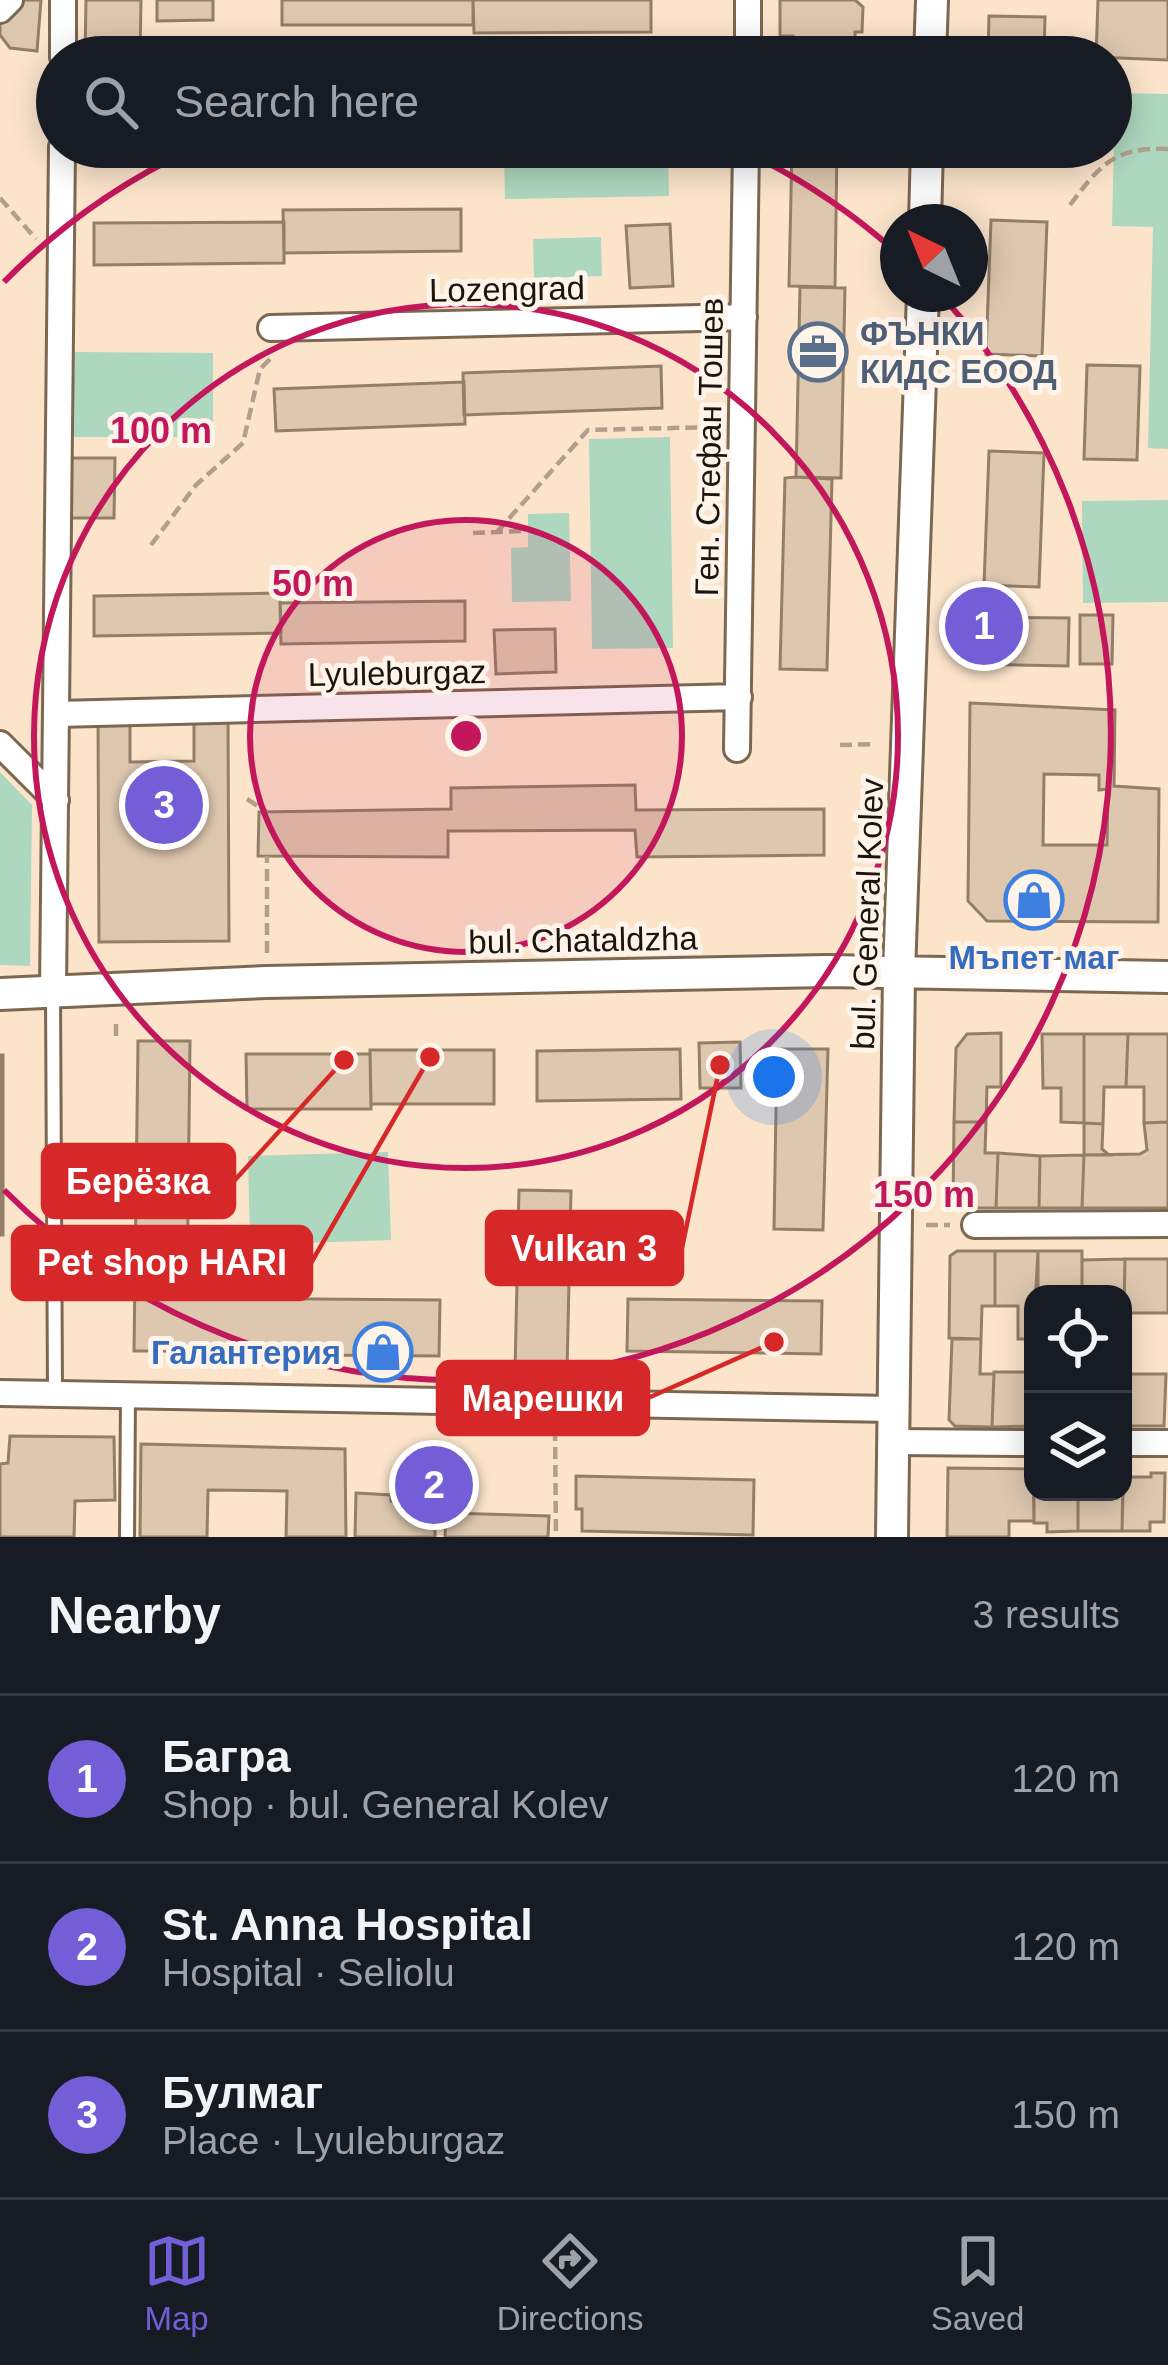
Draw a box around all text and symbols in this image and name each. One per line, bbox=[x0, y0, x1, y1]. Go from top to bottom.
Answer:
search box bbox=[36, 36, 1132, 168]
icon: search bbox=[78, 69, 144, 135]
text: Search here bbox=[174, 76, 419, 127]
north arrow bbox=[880, 204, 988, 312]
street label: Lozengrad bbox=[429, 269, 585, 309]
street label: Ген. Стефан Тошев bbox=[688, 297, 730, 597]
place label: ФЪНКИ КИДС ЕООД bbox=[860, 315, 1057, 390]
office icon: ФЪНКИ КИДС ЕООД bbox=[787, 321, 849, 383]
text: 100 m bbox=[110, 410, 212, 451]
text: 50 m bbox=[272, 563, 354, 604]
pin: 1 bbox=[945, 581, 1023, 671]
street label: Lyuleburgaz bbox=[307, 653, 487, 693]
centre of rings bbox=[445, 715, 487, 757]
pin: 3 bbox=[125, 760, 203, 850]
street label: bul. General Kolev bbox=[844, 777, 890, 1050]
shop icon: Мъпет маг bbox=[1003, 869, 1065, 931]
street label: bul. Chataldzha bbox=[468, 919, 699, 960]
place label: Мъпет маг bbox=[949, 939, 1119, 976]
your location bbox=[744, 1047, 804, 1107]
callout: Берёзка bbox=[43, 1145, 234, 1217]
text: Берёзка bbox=[66, 1161, 211, 1202]
text: 150 m bbox=[873, 1174, 975, 1215]
callout: Vulkan 3 bbox=[487, 1212, 682, 1284]
callout: Pet shop HARI bbox=[13, 1227, 311, 1299]
text: Vulkan 3 bbox=[511, 1228, 657, 1269]
text: Pet shop HARI bbox=[37, 1242, 287, 1283]
map controls bbox=[1024, 1285, 1132, 1501]
button: locate bbox=[1024, 1285, 1132, 1393]
shop icon: Галантерия bbox=[352, 1321, 414, 1383]
place label: Галантерия bbox=[151, 1334, 341, 1371]
callout: Марешки bbox=[438, 1362, 648, 1434]
text: Марешки bbox=[462, 1378, 624, 1419]
button: layers bbox=[1024, 1393, 1132, 1501]
pin: 2 bbox=[395, 1440, 473, 1530]
text: Nearby bbox=[48, 1587, 221, 1644]
text: 3 results bbox=[973, 1593, 1120, 1636]
text: Багра bbox=[162, 1731, 291, 1782]
text: 1 bbox=[76, 1757, 98, 1800]
text: 120 m bbox=[1012, 1757, 1120, 1800]
text: Shop · bul. General Kolev bbox=[162, 1783, 609, 1826]
text: St. Anna Hospital bbox=[162, 1899, 533, 1950]
text: 2 bbox=[76, 1925, 98, 1968]
text: 120 m bbox=[1012, 1925, 1120, 1968]
text: Hospital · Seliolu bbox=[162, 1951, 455, 1994]
text: Булмаг bbox=[162, 2067, 323, 2118]
text: 3 bbox=[76, 2093, 98, 2136]
text: 150 m bbox=[1012, 2093, 1120, 2136]
text: Place · Lyuleburgaz bbox=[162, 2119, 505, 2162]
tab: Map bbox=[144, 2228, 210, 2338]
tab: Directions bbox=[497, 2228, 644, 2338]
tab: Saved bbox=[931, 2228, 1024, 2338]

